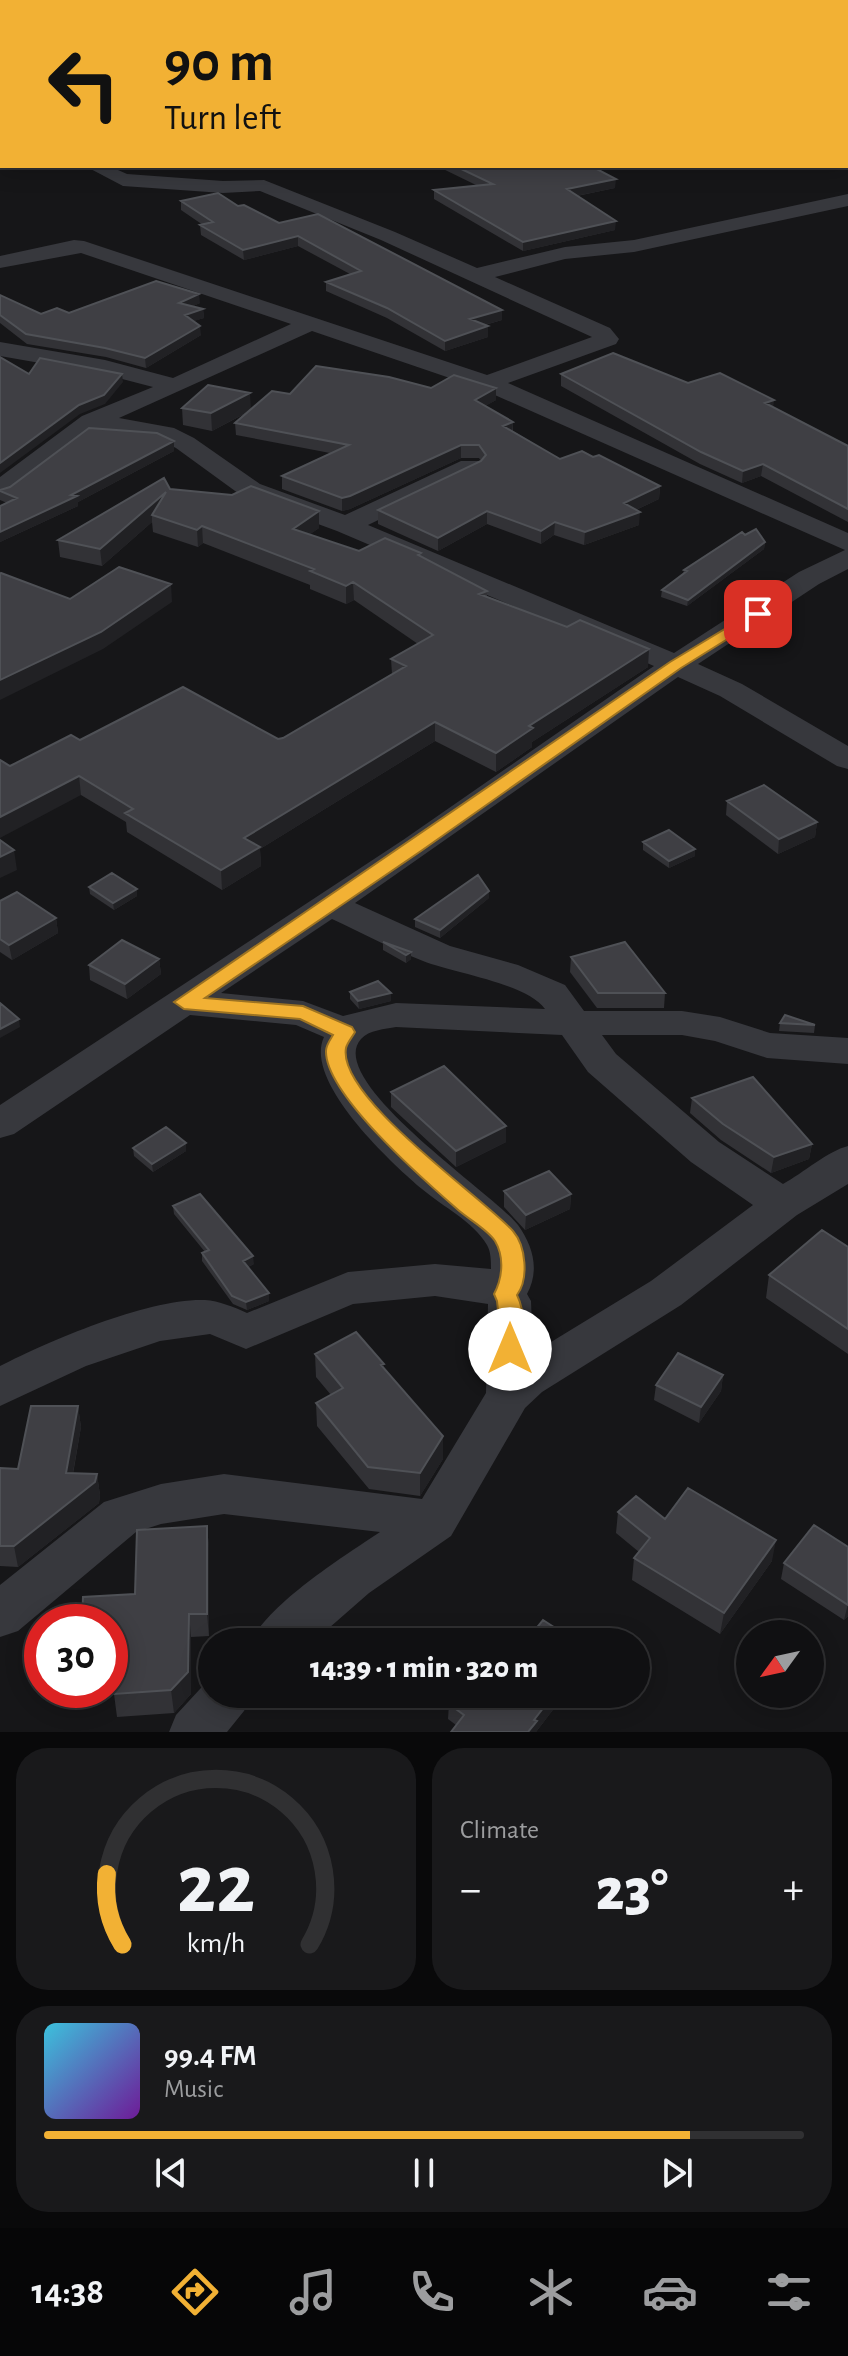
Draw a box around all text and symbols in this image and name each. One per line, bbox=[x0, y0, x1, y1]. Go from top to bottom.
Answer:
icon: left bbox=[32, 32, 136, 136]
text: 90 m bbox=[164, 35, 274, 91]
text: Turn left bbox=[164, 100, 281, 136]
pin bbox=[724, 580, 792, 648]
icon: arrive bbox=[736, 592, 780, 636]
position arrow bbox=[468, 1307, 552, 1391]
speed limit sign: 30 bbox=[24, 1604, 128, 1708]
north arrow bbox=[736, 1620, 824, 1708]
map controls bbox=[736, 1620, 824, 1708]
text: 14:39 · 1 min · 320 m bbox=[310, 1653, 538, 1683]
text: Climate bbox=[460, 1817, 539, 1843]
text: 22 bbox=[177, 1844, 255, 1928]
text: 23° bbox=[596, 1861, 668, 1921]
text: − bbox=[460, 1868, 481, 1912]
text: + bbox=[783, 1868, 804, 1912]
text: km/h bbox=[187, 1929, 245, 1958]
text: 99.4 FM bbox=[164, 2041, 257, 2071]
text: Music bbox=[164, 2076, 223, 2102]
icon: previous bbox=[149, 2151, 193, 2195]
icon: pause bbox=[402, 2151, 446, 2195]
icon: next bbox=[655, 2151, 699, 2195]
icon: directions bbox=[167, 2264, 223, 2320]
icon: music bbox=[285, 2264, 341, 2320]
icon: phone bbox=[404, 2264, 460, 2320]
icon: climate bbox=[523, 2264, 579, 2320]
icon: car bbox=[642, 2264, 698, 2320]
icon: filters bbox=[761, 2264, 817, 2320]
text: 14:38 bbox=[31, 2274, 104, 2310]

